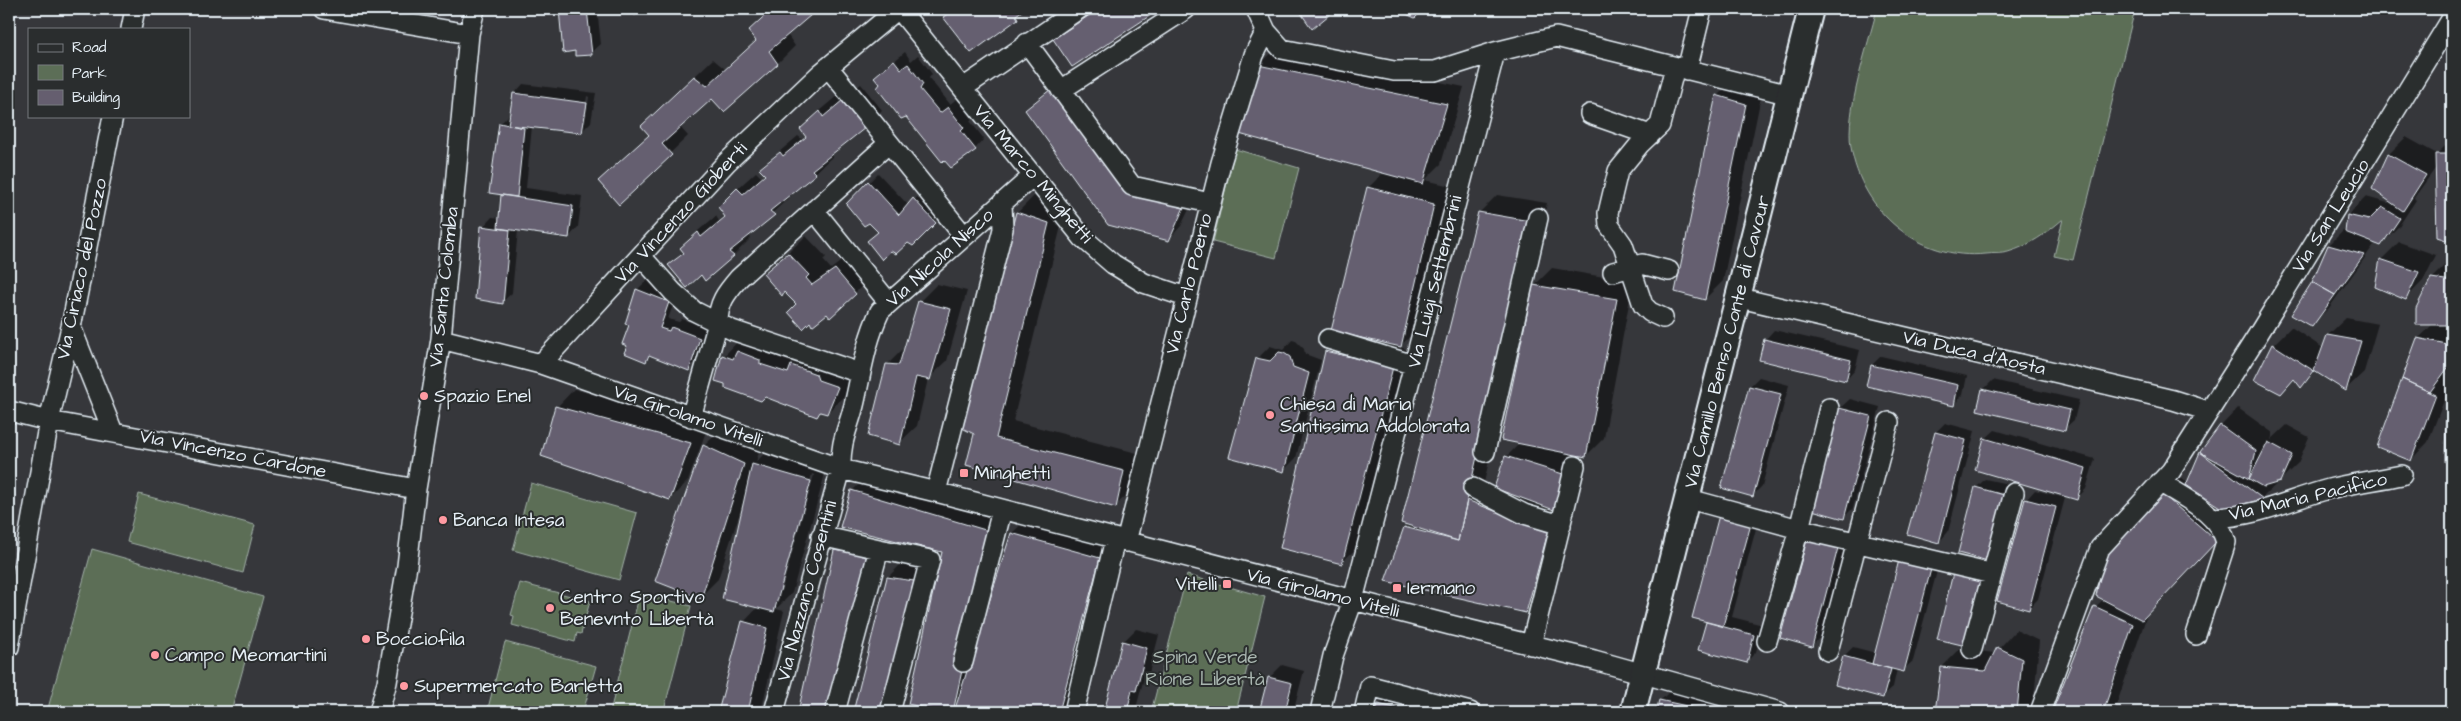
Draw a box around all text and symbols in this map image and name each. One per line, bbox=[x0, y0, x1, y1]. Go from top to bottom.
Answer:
legend bbox=[28, 28, 190, 118]
text: Road bbox=[72, 37, 107, 58]
text: Park bbox=[72, 63, 107, 84]
text: Building bbox=[72, 87, 120, 109]
street label: Via Marco Minghetti bbox=[966, 99, 1099, 250]
street label: Via Vincenzo Gioberti bbox=[608, 136, 754, 290]
street label: Via San Leucio bbox=[2285, 154, 2377, 278]
street label: Via Ciriaco del Pozzo bbox=[50, 176, 114, 362]
street label: Via Camillo Benso Conte di Cavour bbox=[1677, 192, 1777, 491]
street label: Via Luigi Settembrini bbox=[1400, 193, 1471, 372]
street label: Via Nicola Nisco bbox=[880, 202, 1000, 314]
street label: Via Santa Colomba bbox=[422, 205, 466, 369]
street label: Via Carlo Poerio bbox=[1158, 211, 1220, 357]
street label: Via Duca d'Aosta bbox=[1900, 323, 2048, 383]
street label: Via Girolamo Vitelli bbox=[610, 378, 767, 454]
place label: Spazio Enel bbox=[434, 383, 531, 410]
marker: Spazio Enel bbox=[418, 390, 430, 402]
place label: Chiesa di Maria Santissima Addolorata bbox=[1280, 391, 1470, 440]
marker: Chiesa di Maria Santissima Addolorata bbox=[1264, 409, 1276, 421]
street label: Via Vincenzo Cardone bbox=[137, 423, 329, 485]
place label: Minghetti bbox=[974, 460, 1050, 488]
street label: Via Maria Pacifico bbox=[2226, 466, 2390, 528]
marker: Minghetti bbox=[958, 467, 970, 479]
street label: Via Nazzano Cosentini bbox=[770, 497, 844, 684]
place label: Banca Intesa bbox=[453, 507, 565, 534]
marker: Banca Intesa bbox=[437, 514, 449, 526]
street label: Via Girolamo Vitelli bbox=[1244, 561, 1402, 625]
place label: Vitelli bbox=[1175, 571, 1217, 598]
place label: Iermano bbox=[1407, 575, 1476, 602]
marker: Vitelli bbox=[1221, 578, 1233, 590]
marker: Iermano bbox=[1391, 582, 1403, 594]
place label: Centro Sportivo Benevnto Libertà bbox=[560, 584, 714, 633]
marker: Centro Sportivo Benevnto Libertà bbox=[544, 602, 556, 614]
place label: Bocciofila bbox=[376, 626, 465, 653]
marker: Bocciofila bbox=[360, 633, 372, 645]
place label: Campo Meomartini bbox=[165, 642, 326, 669]
park label: Spina Verde Rione Libertà bbox=[1145, 644, 1265, 693]
marker: Campo Meomartini bbox=[149, 649, 161, 661]
place label: Supermercato Barletta bbox=[414, 673, 623, 700]
marker: Supermercato Barletta bbox=[398, 680, 410, 692]

